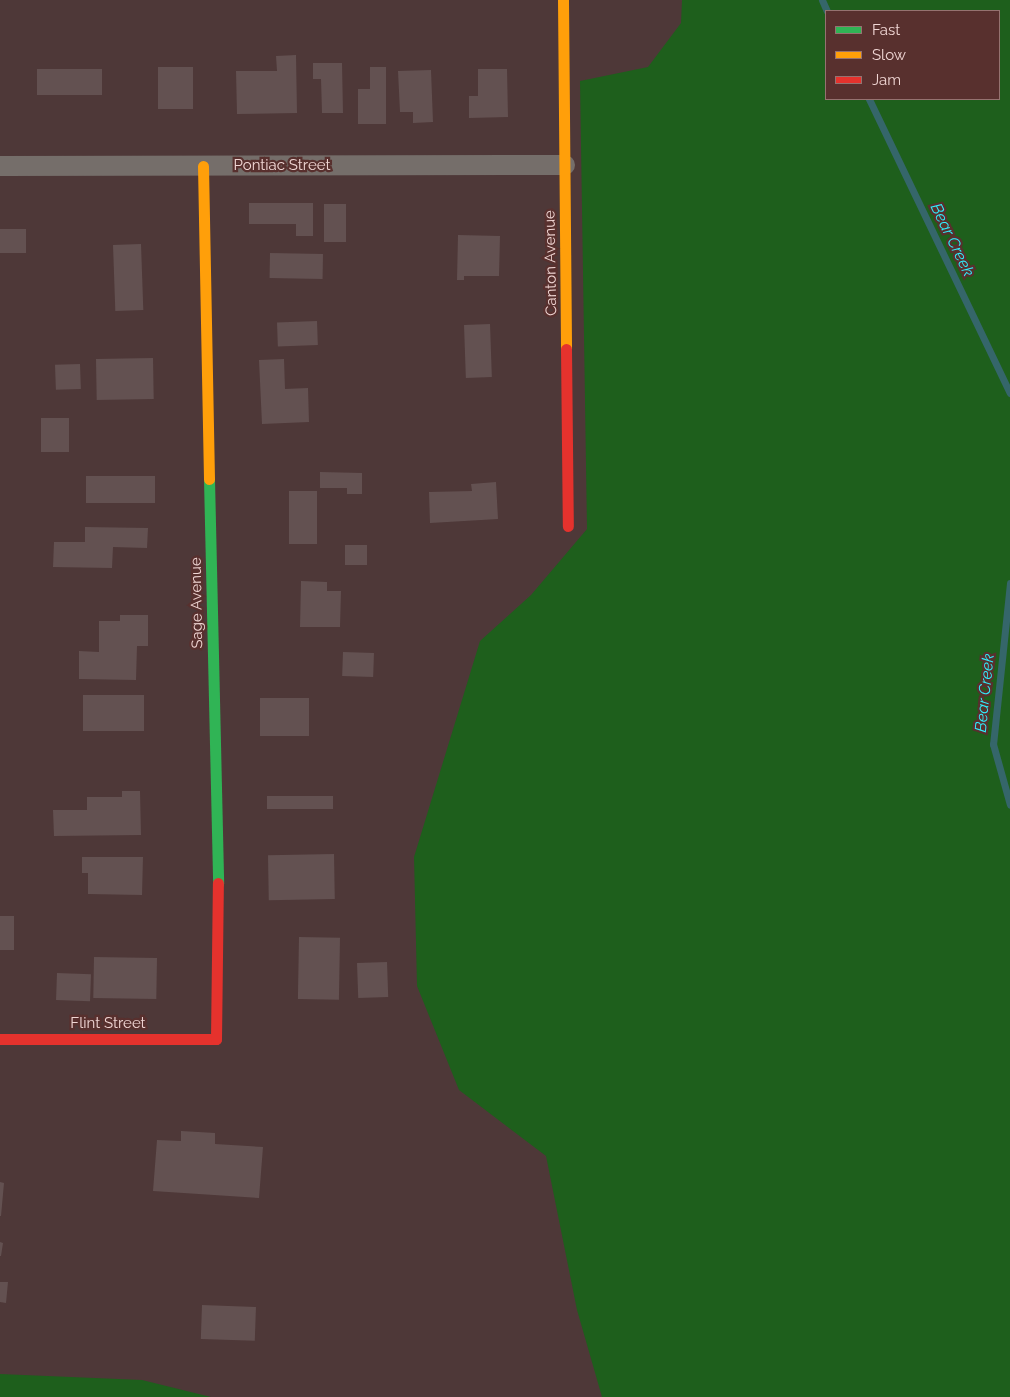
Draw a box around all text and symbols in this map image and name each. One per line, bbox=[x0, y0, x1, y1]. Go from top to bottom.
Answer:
legend bbox=[825, 10, 1000, 100]
text: Fast bbox=[872, 21, 900, 39]
text: Slow bbox=[872, 46, 906, 64]
text: Jam bbox=[872, 71, 901, 89]
street label: Pontiac Street bbox=[234, 157, 330, 175]
water label: Bear Creek bbox=[926, 200, 978, 280]
street label: Canton Avenue bbox=[541, 210, 561, 316]
street label: Sage Avenue bbox=[187, 557, 207, 649]
water label: Bear Creek bbox=[971, 653, 999, 733]
street label: Flint Street bbox=[70, 1015, 146, 1033]

